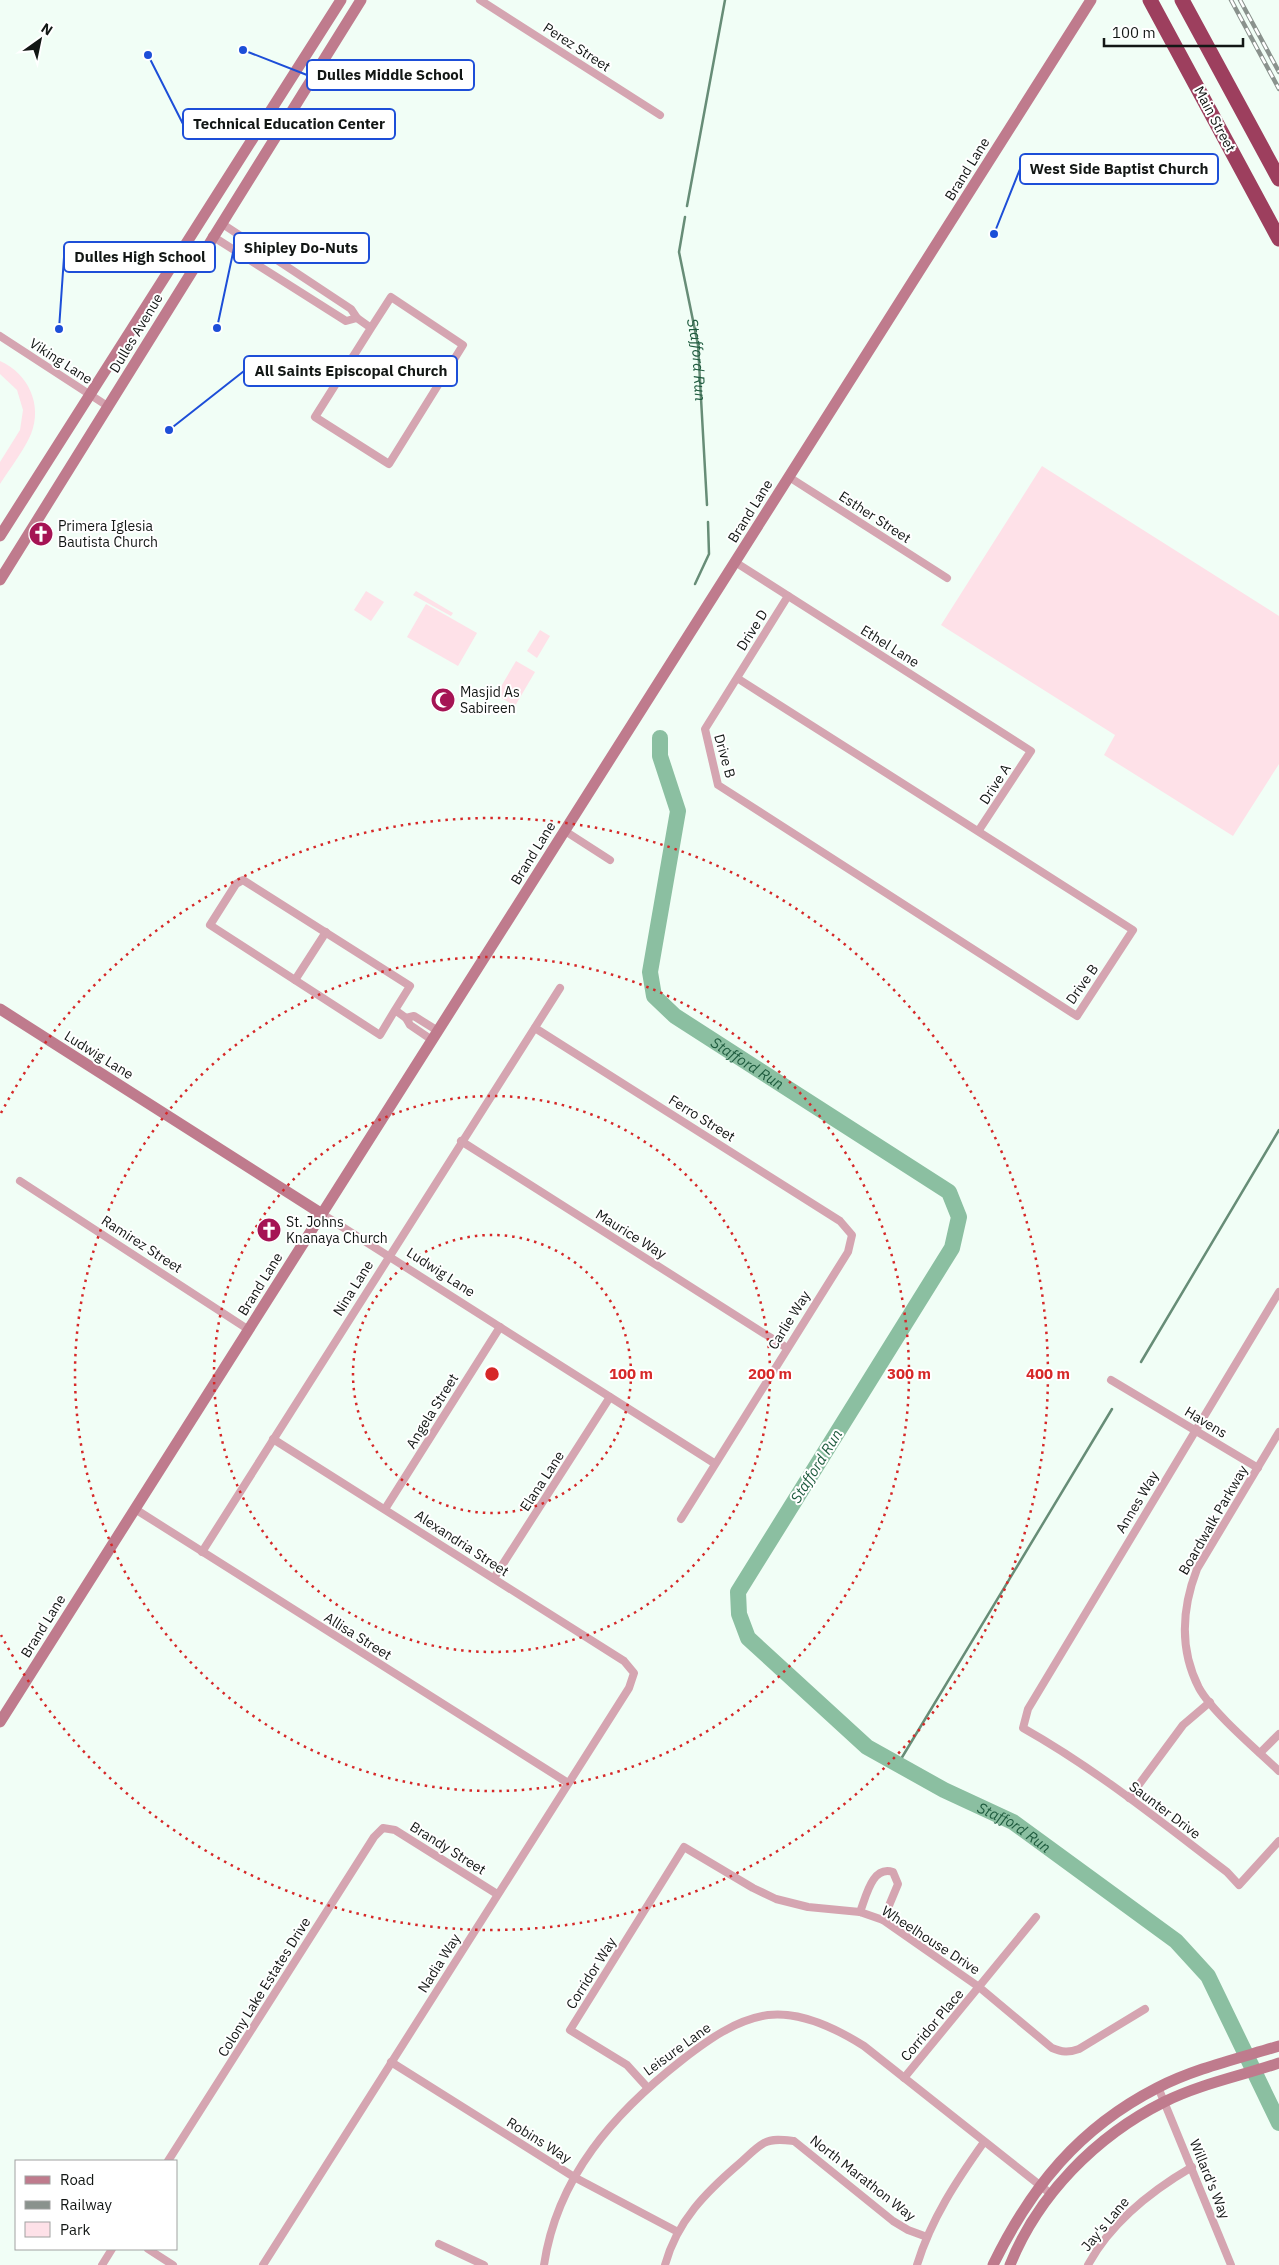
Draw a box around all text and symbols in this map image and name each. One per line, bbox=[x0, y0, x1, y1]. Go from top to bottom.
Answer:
north arrow bbox=[15, 15, 65, 65]
scale bar bbox=[1104, 15, 1243, 47]
text: N bbox=[38, 19, 56, 39]
street label: Perez Street bbox=[540, 19, 614, 76]
text: 100 m bbox=[1112, 23, 1156, 42]
callout: Dulles Middle School bbox=[307, 60, 474, 90]
text: Dulles Middle School bbox=[317, 65, 464, 84]
street label: Main Street bbox=[1190, 83, 1240, 155]
callout: Technical Education Center bbox=[183, 109, 395, 139]
text: Technical Education Center bbox=[193, 114, 385, 133]
street label: Brand Lane bbox=[941, 134, 994, 204]
callout: West Side Baptist Church bbox=[1020, 154, 1218, 184]
text: West Side Baptist Church bbox=[1030, 159, 1208, 178]
callout: Shipley Do-Nuts bbox=[234, 233, 369, 263]
text: Shipley Do-Nuts bbox=[244, 238, 359, 257]
callout: Dulles High School bbox=[64, 242, 215, 272]
text: Dulles High School bbox=[74, 247, 206, 266]
street label: Dulles Avenue bbox=[105, 290, 167, 376]
water label: Stafford Run bbox=[683, 317, 711, 402]
street label: Viking Lane bbox=[26, 334, 96, 388]
callout: All Saints Episcopal Church bbox=[244, 356, 457, 386]
text: All Saints Episcopal Church bbox=[254, 361, 448, 380]
street label: Brand Lane bbox=[724, 476, 777, 546]
street label: Esther Street bbox=[836, 487, 914, 547]
place label: Primera Iglesia Bautista Church bbox=[58, 517, 158, 551]
church icon: Primera Iglesia Bautista Church bbox=[28, 521, 54, 547]
street label: Drive D bbox=[732, 606, 772, 654]
street label: Ethel Lane bbox=[857, 621, 923, 671]
place label: Masjid As Sabireen bbox=[460, 683, 520, 717]
mosque icon: Masjid As Sabireen bbox=[430, 687, 456, 713]
street label: Drive B bbox=[710, 732, 740, 780]
street label: Drive A bbox=[975, 760, 1015, 808]
street label: Brand Lane bbox=[507, 818, 560, 888]
street label: Drive B bbox=[1062, 960, 1102, 1008]
street label: Ludwig Lane bbox=[61, 1027, 137, 1083]
water label: Stafford Run bbox=[708, 1032, 788, 1093]
street label: Ferro Street bbox=[665, 1091, 739, 1146]
street label: Maurice Way bbox=[592, 1205, 670, 1263]
street label: Ramirez Street bbox=[98, 1211, 186, 1277]
place label: St. Johns Knanaya Church bbox=[286, 1213, 388, 1247]
church icon: St. Johns Knanaya Church bbox=[256, 1217, 282, 1243]
street label: Ludwig Lane bbox=[403, 1243, 479, 1301]
street label: Brand Lane bbox=[234, 1249, 287, 1319]
street label: Nina Lane bbox=[329, 1257, 377, 1319]
street label: Carlie Way bbox=[764, 1287, 814, 1353]
text: 100 m bbox=[609, 1364, 653, 1383]
text: 200 m bbox=[748, 1364, 792, 1383]
text: 300 m bbox=[887, 1364, 931, 1383]
text: 400 m bbox=[1026, 1364, 1070, 1383]
centre of rings bbox=[483, 1365, 501, 1383]
street label: Angela Street bbox=[402, 1370, 462, 1452]
street label: Havens bbox=[1181, 1402, 1231, 1442]
water label: Stafford Run bbox=[786, 1426, 846, 1506]
street label: Elana Lane bbox=[516, 1447, 568, 1515]
street label: Boardwalk Parkway bbox=[1174, 1462, 1252, 1578]
street label: Annes Way bbox=[1111, 1468, 1163, 1536]
street label: Alexandria Street bbox=[411, 1506, 513, 1580]
street label: Brand Lane bbox=[17, 1591, 70, 1661]
street label: Allisa Street bbox=[321, 1608, 395, 1664]
street label: Saunter Drive bbox=[1126, 1777, 1205, 1843]
water label: Stafford Run bbox=[975, 1797, 1055, 1856]
street label: Brandy Street bbox=[407, 1817, 490, 1879]
street label: Wheelhouse Drive bbox=[878, 1902, 984, 1979]
street label: Colony Lake Estates Drive bbox=[214, 1914, 315, 2060]
street label: Nadia Way bbox=[414, 1930, 464, 1996]
street label: Corridor Way bbox=[562, 1934, 620, 2012]
street label: Corridor Place bbox=[896, 1985, 968, 2065]
street label: Leisure Lane bbox=[640, 2018, 714, 2080]
street label: Robins Way bbox=[503, 2113, 575, 2167]
street label: North Marathon Way bbox=[807, 2131, 919, 2225]
street label: Willard's Way bbox=[1186, 2136, 1234, 2222]
legend bbox=[15, 2160, 178, 2250]
text: Road bbox=[60, 2170, 95, 2189]
street label: Jay's Lane bbox=[1077, 2193, 1133, 2255]
text: Railway bbox=[60, 2195, 113, 2214]
text: Park bbox=[60, 2220, 90, 2239]

